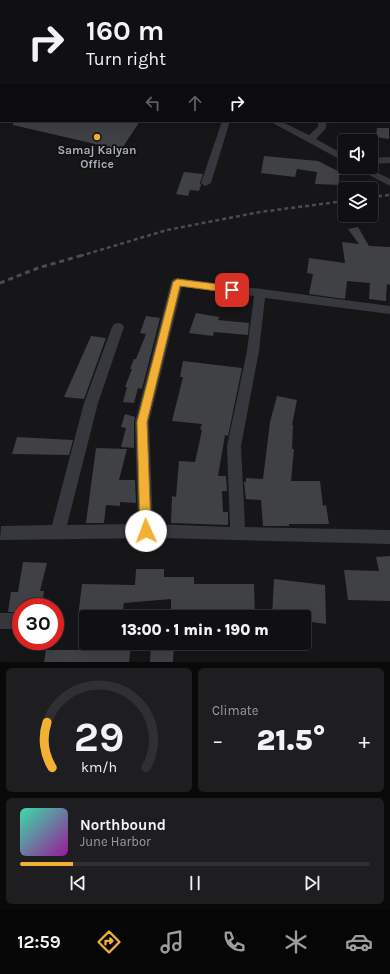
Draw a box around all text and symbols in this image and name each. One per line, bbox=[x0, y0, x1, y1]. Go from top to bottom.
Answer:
text: 160 m bbox=[86, 14, 164, 47]
icon: right bbox=[20, 16, 72, 68]
text: Turn right bbox=[86, 48, 166, 70]
icon: left bbox=[142, 92, 164, 114]
icon: ahead bbox=[184, 92, 206, 114]
icon: right bbox=[226, 92, 248, 114]
marker: Samaj Kalyan Office bbox=[92, 132, 102, 142]
map controls bbox=[338, 134, 378, 222]
button: sound bbox=[338, 134, 378, 174]
place label: Samaj Kalyan Office bbox=[57, 143, 137, 171]
button: layers bbox=[338, 182, 378, 222]
pin bbox=[215, 273, 249, 307]
icon: arrive bbox=[221, 279, 243, 301]
position arrow bbox=[125, 510, 167, 552]
speed limit sign: 30 bbox=[12, 598, 64, 650]
text: 13:00 · 1 min · 190 m bbox=[121, 621, 269, 639]
text: Climate bbox=[212, 703, 258, 718]
text: 29 bbox=[74, 713, 124, 761]
text: 21.5° bbox=[256, 722, 326, 758]
text: − bbox=[212, 728, 224, 754]
text: + bbox=[358, 728, 370, 754]
text: km/h bbox=[81, 759, 117, 776]
text: Northbound bbox=[80, 816, 166, 834]
text: June Harbor bbox=[80, 834, 151, 849]
icon: previous bbox=[67, 872, 89, 894]
icon: pause bbox=[184, 872, 206, 894]
icon: next bbox=[301, 872, 323, 894]
icon: directions bbox=[95, 928, 123, 956]
icon: music bbox=[158, 928, 186, 956]
icon: phone bbox=[220, 928, 248, 956]
icon: climate bbox=[282, 928, 310, 956]
icon: car bbox=[345, 928, 373, 956]
text: 12:59 bbox=[17, 931, 61, 953]

